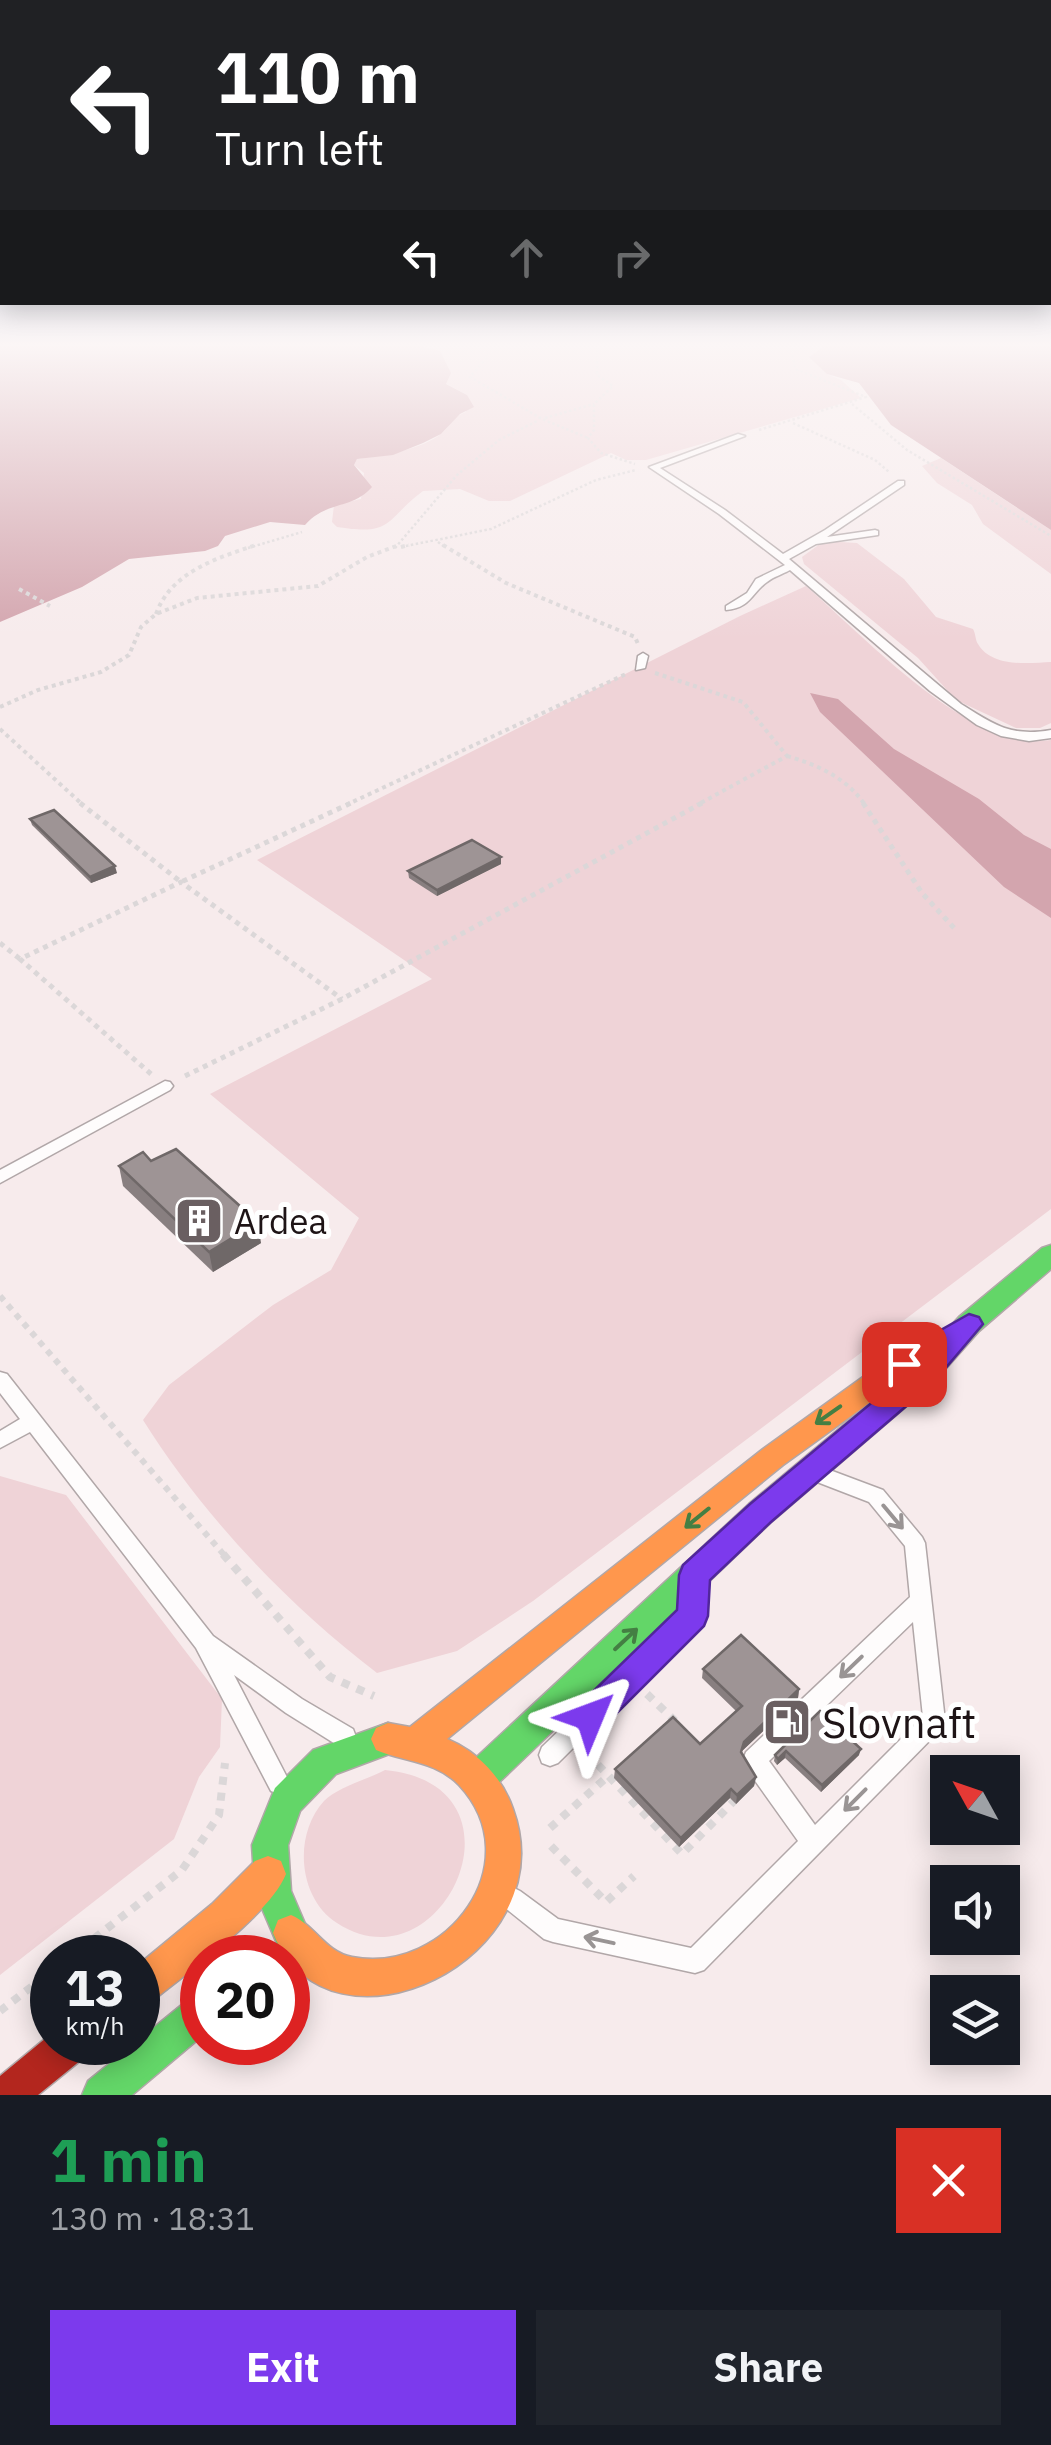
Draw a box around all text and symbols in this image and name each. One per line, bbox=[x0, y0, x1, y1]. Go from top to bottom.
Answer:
text: 110 m bbox=[215, 31, 420, 122]
icon: left bbox=[50, 40, 180, 170]
text: Turn left bbox=[215, 119, 384, 177]
icon: left bbox=[394, 230, 449, 285]
icon: ahead bbox=[499, 230, 554, 285]
icon: right bbox=[604, 230, 659, 285]
building icon: Ardea bbox=[173, 1195, 225, 1247]
place label: Ardea bbox=[234, 1198, 327, 1244]
pin bbox=[862, 1322, 947, 1407]
icon: arrive bbox=[877, 1337, 932, 1392]
one-way arrow bbox=[815, 1404, 843, 1425]
one-way arrow bbox=[882, 1503, 904, 1529]
one-way arrow bbox=[685, 1507, 711, 1529]
one-way arrow bbox=[613, 1628, 638, 1651]
one-way arrow bbox=[839, 1655, 864, 1678]
position arrow bbox=[538, 1665, 642, 1769]
place label: Slovnaft bbox=[822, 1695, 976, 1750]
fuel station icon: Slovnaft bbox=[761, 1696, 813, 1748]
north arrow bbox=[930, 1755, 1020, 1845]
map controls bbox=[930, 1755, 1020, 2065]
one-way arrow bbox=[843, 1788, 867, 1812]
button: sound bbox=[930, 1865, 1020, 1955]
one-way arrow bbox=[584, 1930, 616, 1949]
speed limit sign: 20 bbox=[180, 1935, 310, 2065]
text: 13 bbox=[65, 1955, 125, 2020]
button: layers bbox=[930, 1975, 1020, 2065]
text: km/h bbox=[66, 2009, 124, 2042]
text: 1 min bbox=[50, 2120, 207, 2199]
button: close bbox=[896, 2128, 1001, 2233]
text: 130 m · 18:31 bbox=[50, 2197, 255, 2239]
button: Exit bbox=[50, 2310, 516, 2425]
button: Share bbox=[536, 2310, 1001, 2425]

